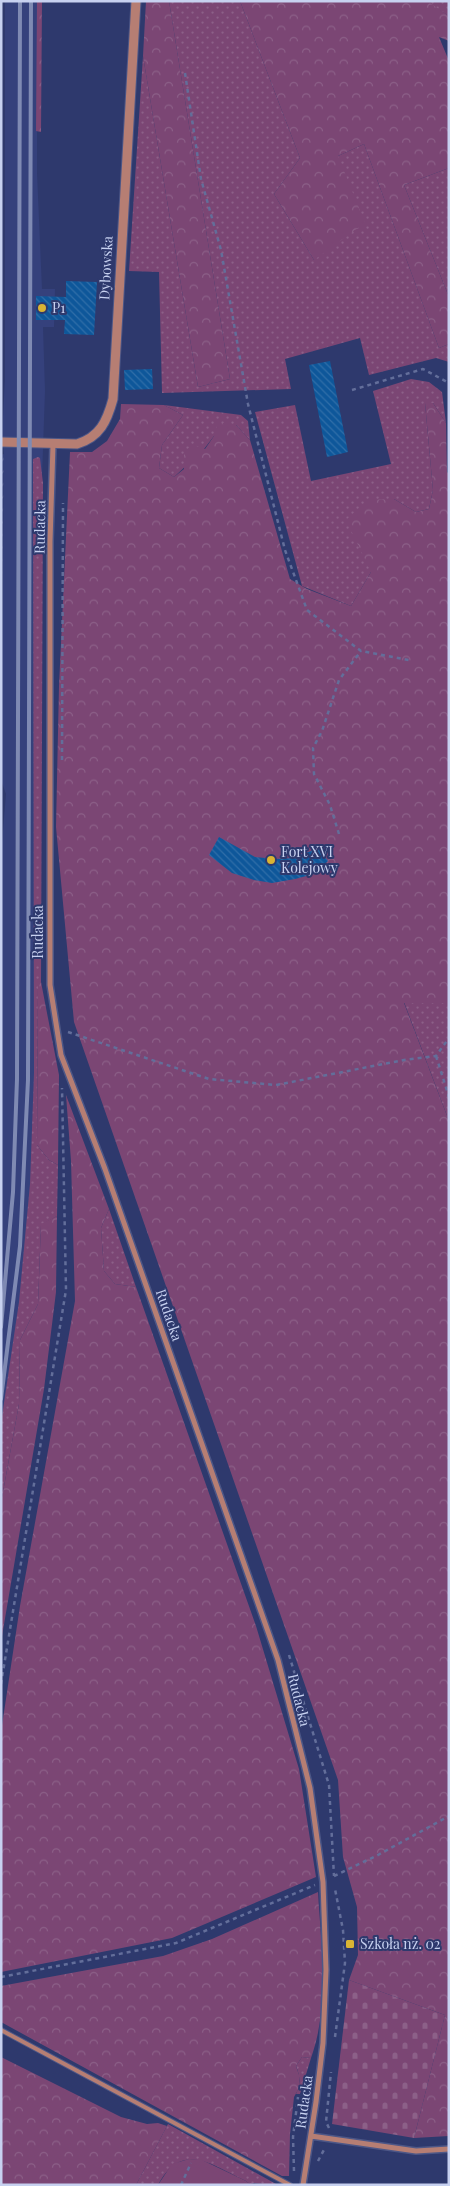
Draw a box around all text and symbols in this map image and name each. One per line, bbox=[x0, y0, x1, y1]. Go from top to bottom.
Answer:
street label: Dybowska bbox=[94, 235, 117, 300]
place label: P1 bbox=[52, 298, 65, 317]
marker: P1 bbox=[36, 302, 48, 314]
street label: Rudacka bbox=[30, 500, 49, 554]
place label: Fort XVI Kolejowy bbox=[281, 842, 338, 877]
marker: Fort XVI Kolejowy bbox=[265, 854, 277, 866]
street label: Rudacka bbox=[28, 905, 47, 959]
street label: Rudacka bbox=[152, 1286, 187, 1343]
street label: Rudacka bbox=[284, 1672, 315, 1728]
place label: Szkoła nż. 02 bbox=[360, 1934, 441, 1953]
marker: Szkoła nż. 02 bbox=[344, 1938, 356, 1950]
street label: Rudacka bbox=[290, 2074, 317, 2130]

